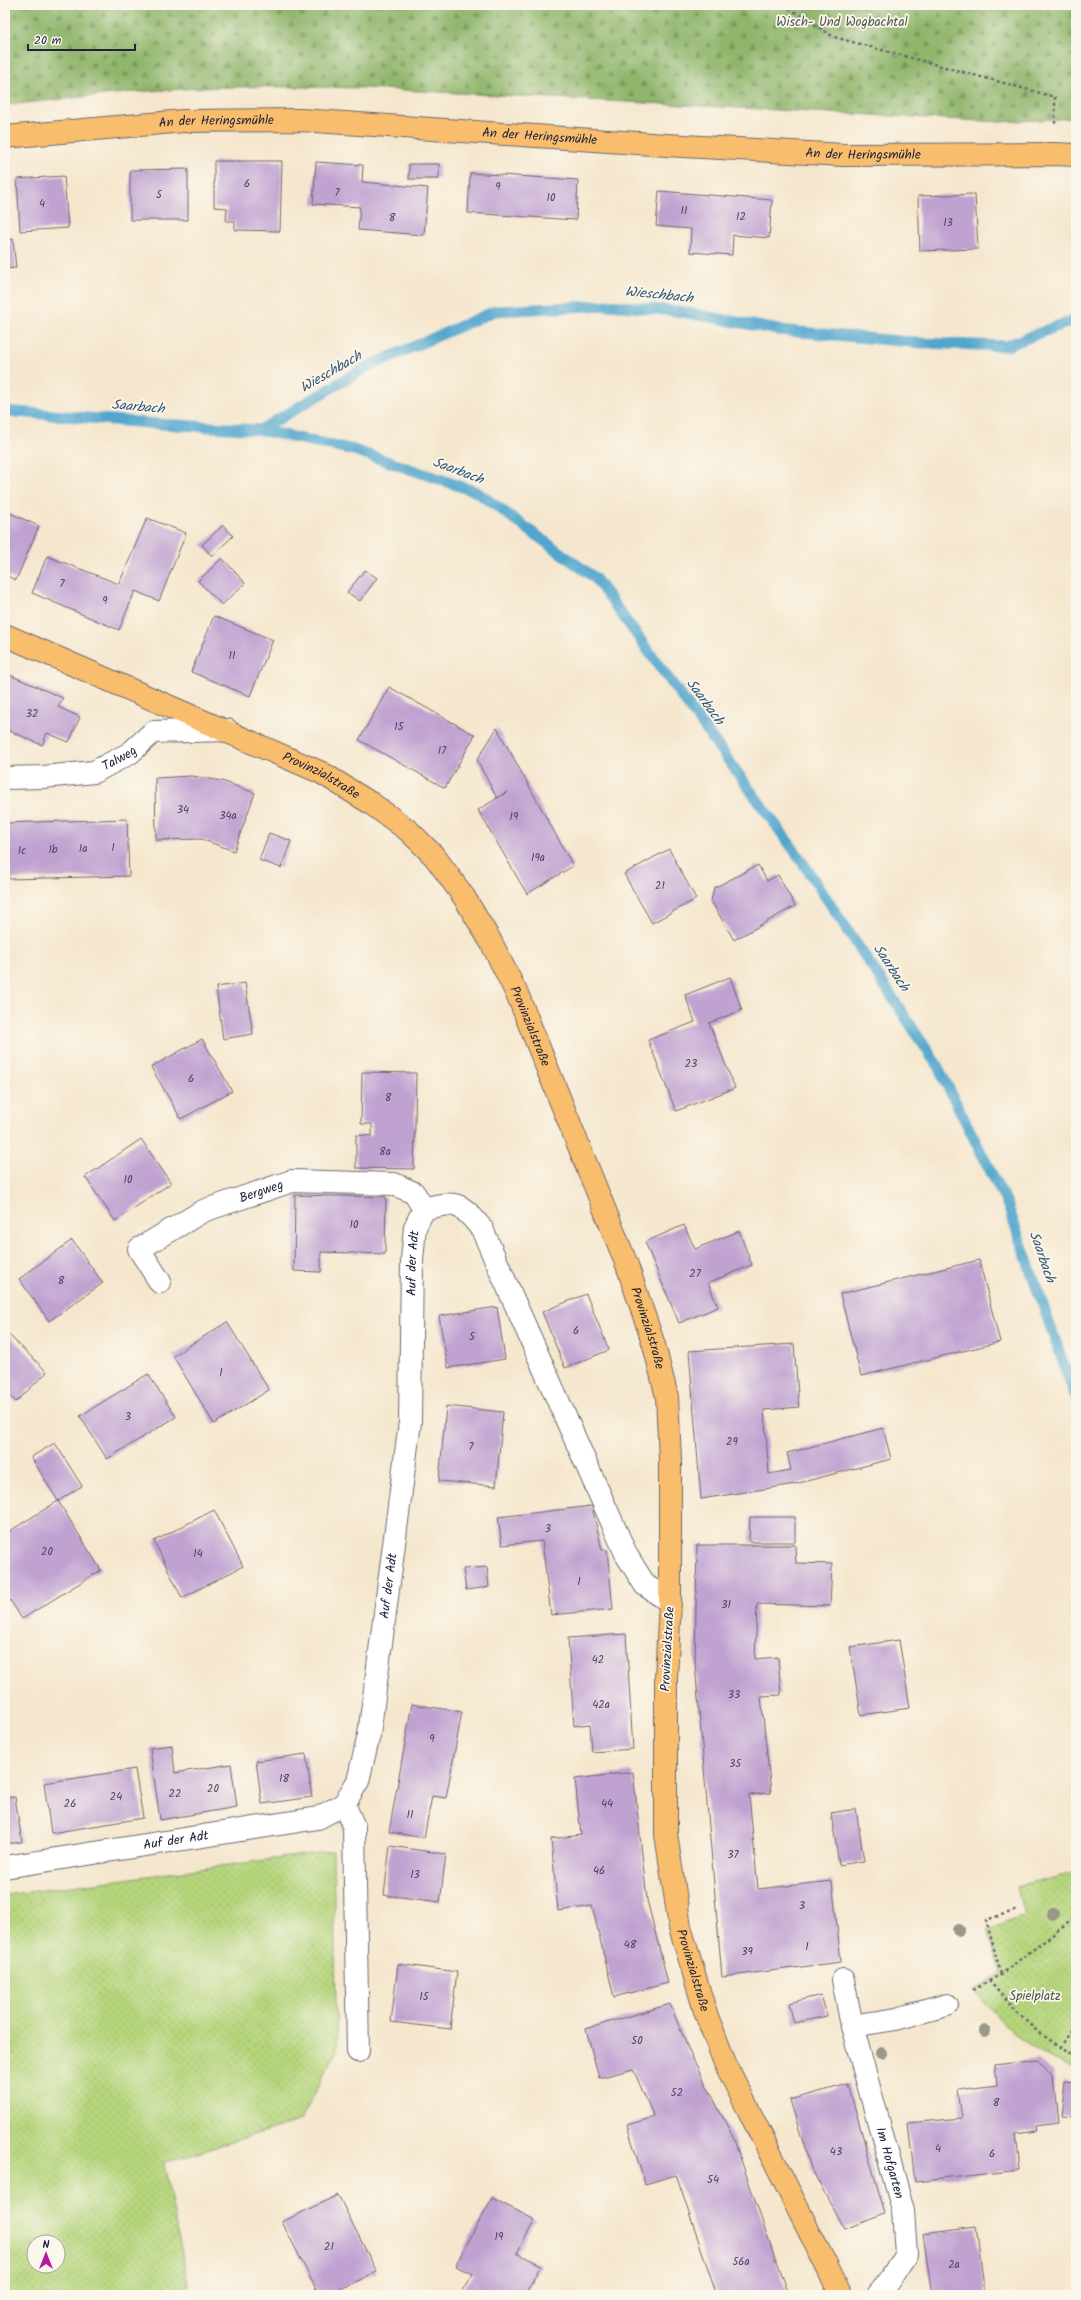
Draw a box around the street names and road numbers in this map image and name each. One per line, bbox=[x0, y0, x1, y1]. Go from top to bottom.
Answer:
street label: An der Heringsmühle bbox=[158, 110, 274, 134]
street label: An der Heringsmühle bbox=[482, 122, 598, 151]
street label: An der Heringsmühle bbox=[805, 142, 921, 166]
street label: Talweg bbox=[98, 741, 142, 777]
street label: Provinzialstraße bbox=[279, 746, 364, 805]
street label: Provinzialstraße bbox=[504, 982, 556, 1070]
street label: Bergweg bbox=[236, 1174, 286, 1209]
street label: Auf der Adt bbox=[401, 1229, 425, 1296]
street label: Provinzialstraße bbox=[625, 1284, 670, 1372]
street label: Auf der Adt bbox=[374, 1551, 403, 1620]
street label: Provinzialstraße bbox=[655, 1606, 681, 1692]
street label: Auf der Adt bbox=[142, 1825, 211, 1856]
street label: Provinzialstraße bbox=[671, 1926, 715, 2014]
street label: Im Hofgarten bbox=[870, 2125, 910, 2201]

